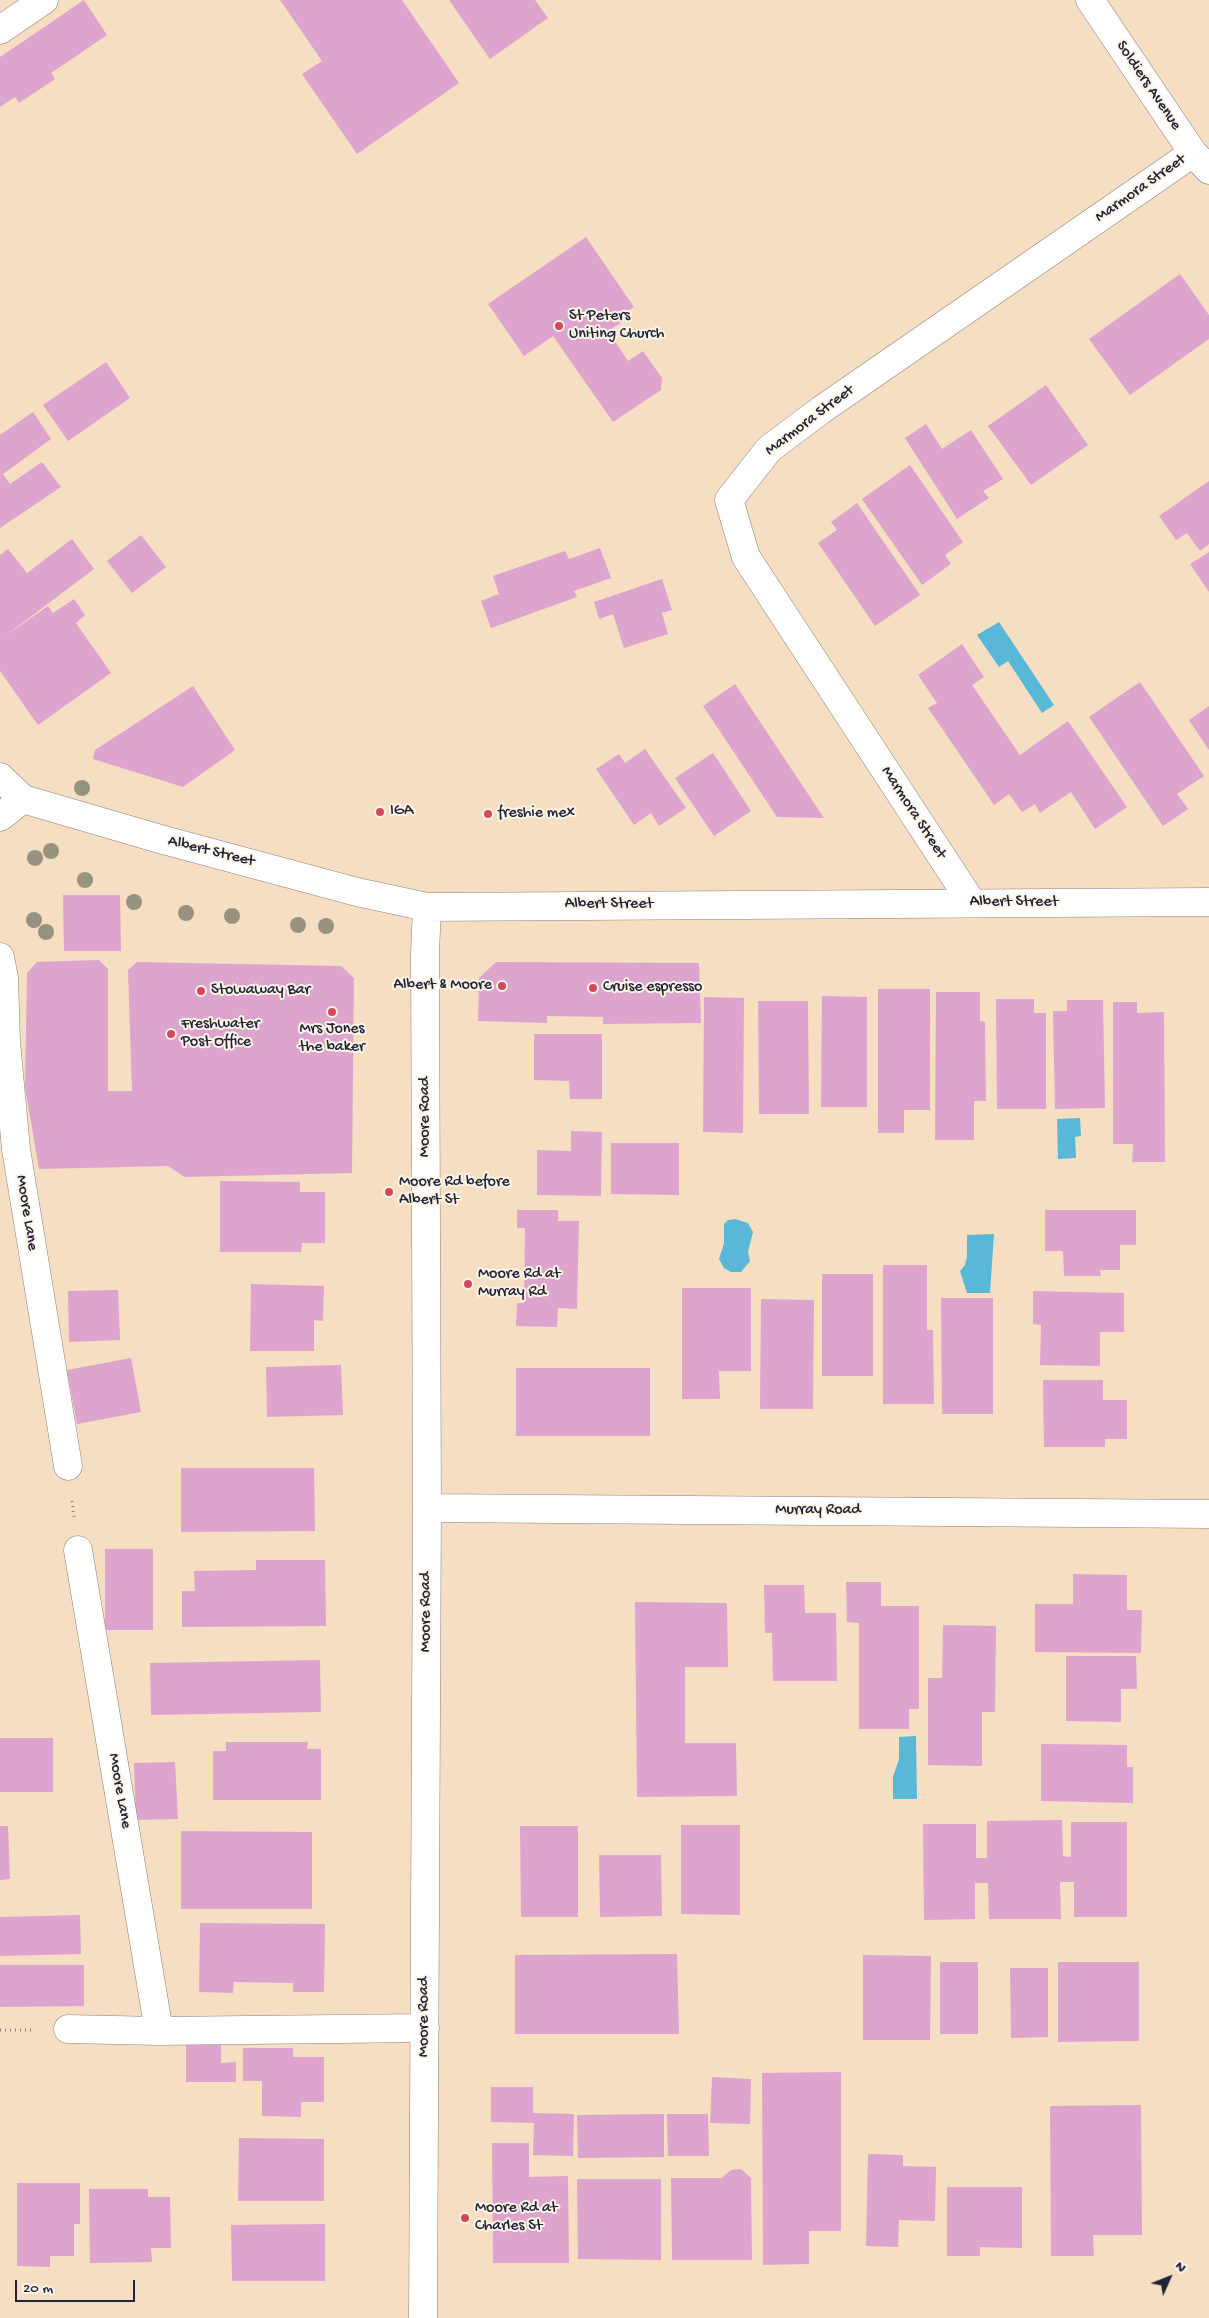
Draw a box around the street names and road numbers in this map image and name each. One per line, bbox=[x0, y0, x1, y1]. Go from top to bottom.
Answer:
street label: Soldiers Avenue bbox=[1111, 38, 1185, 134]
street label: Marmora Street bbox=[1092, 151, 1190, 227]
street label: Marmora Street bbox=[762, 381, 858, 461]
street label: Marmora Street bbox=[876, 763, 950, 863]
street label: Albert Street bbox=[166, 832, 256, 872]
street label: Albert Street bbox=[970, 893, 1058, 913]
street label: Albert Street bbox=[565, 895, 653, 915]
street label: Moore Road bbox=[416, 1077, 436, 1157]
street label: Moore Lane bbox=[11, 1174, 41, 1252]
street label: Murray Road bbox=[775, 1501, 861, 1521]
street label: Moore Road bbox=[417, 1572, 437, 1652]
street label: Moore Lane bbox=[103, 1752, 135, 1830]
street label: Moore Road bbox=[415, 1977, 435, 2057]

